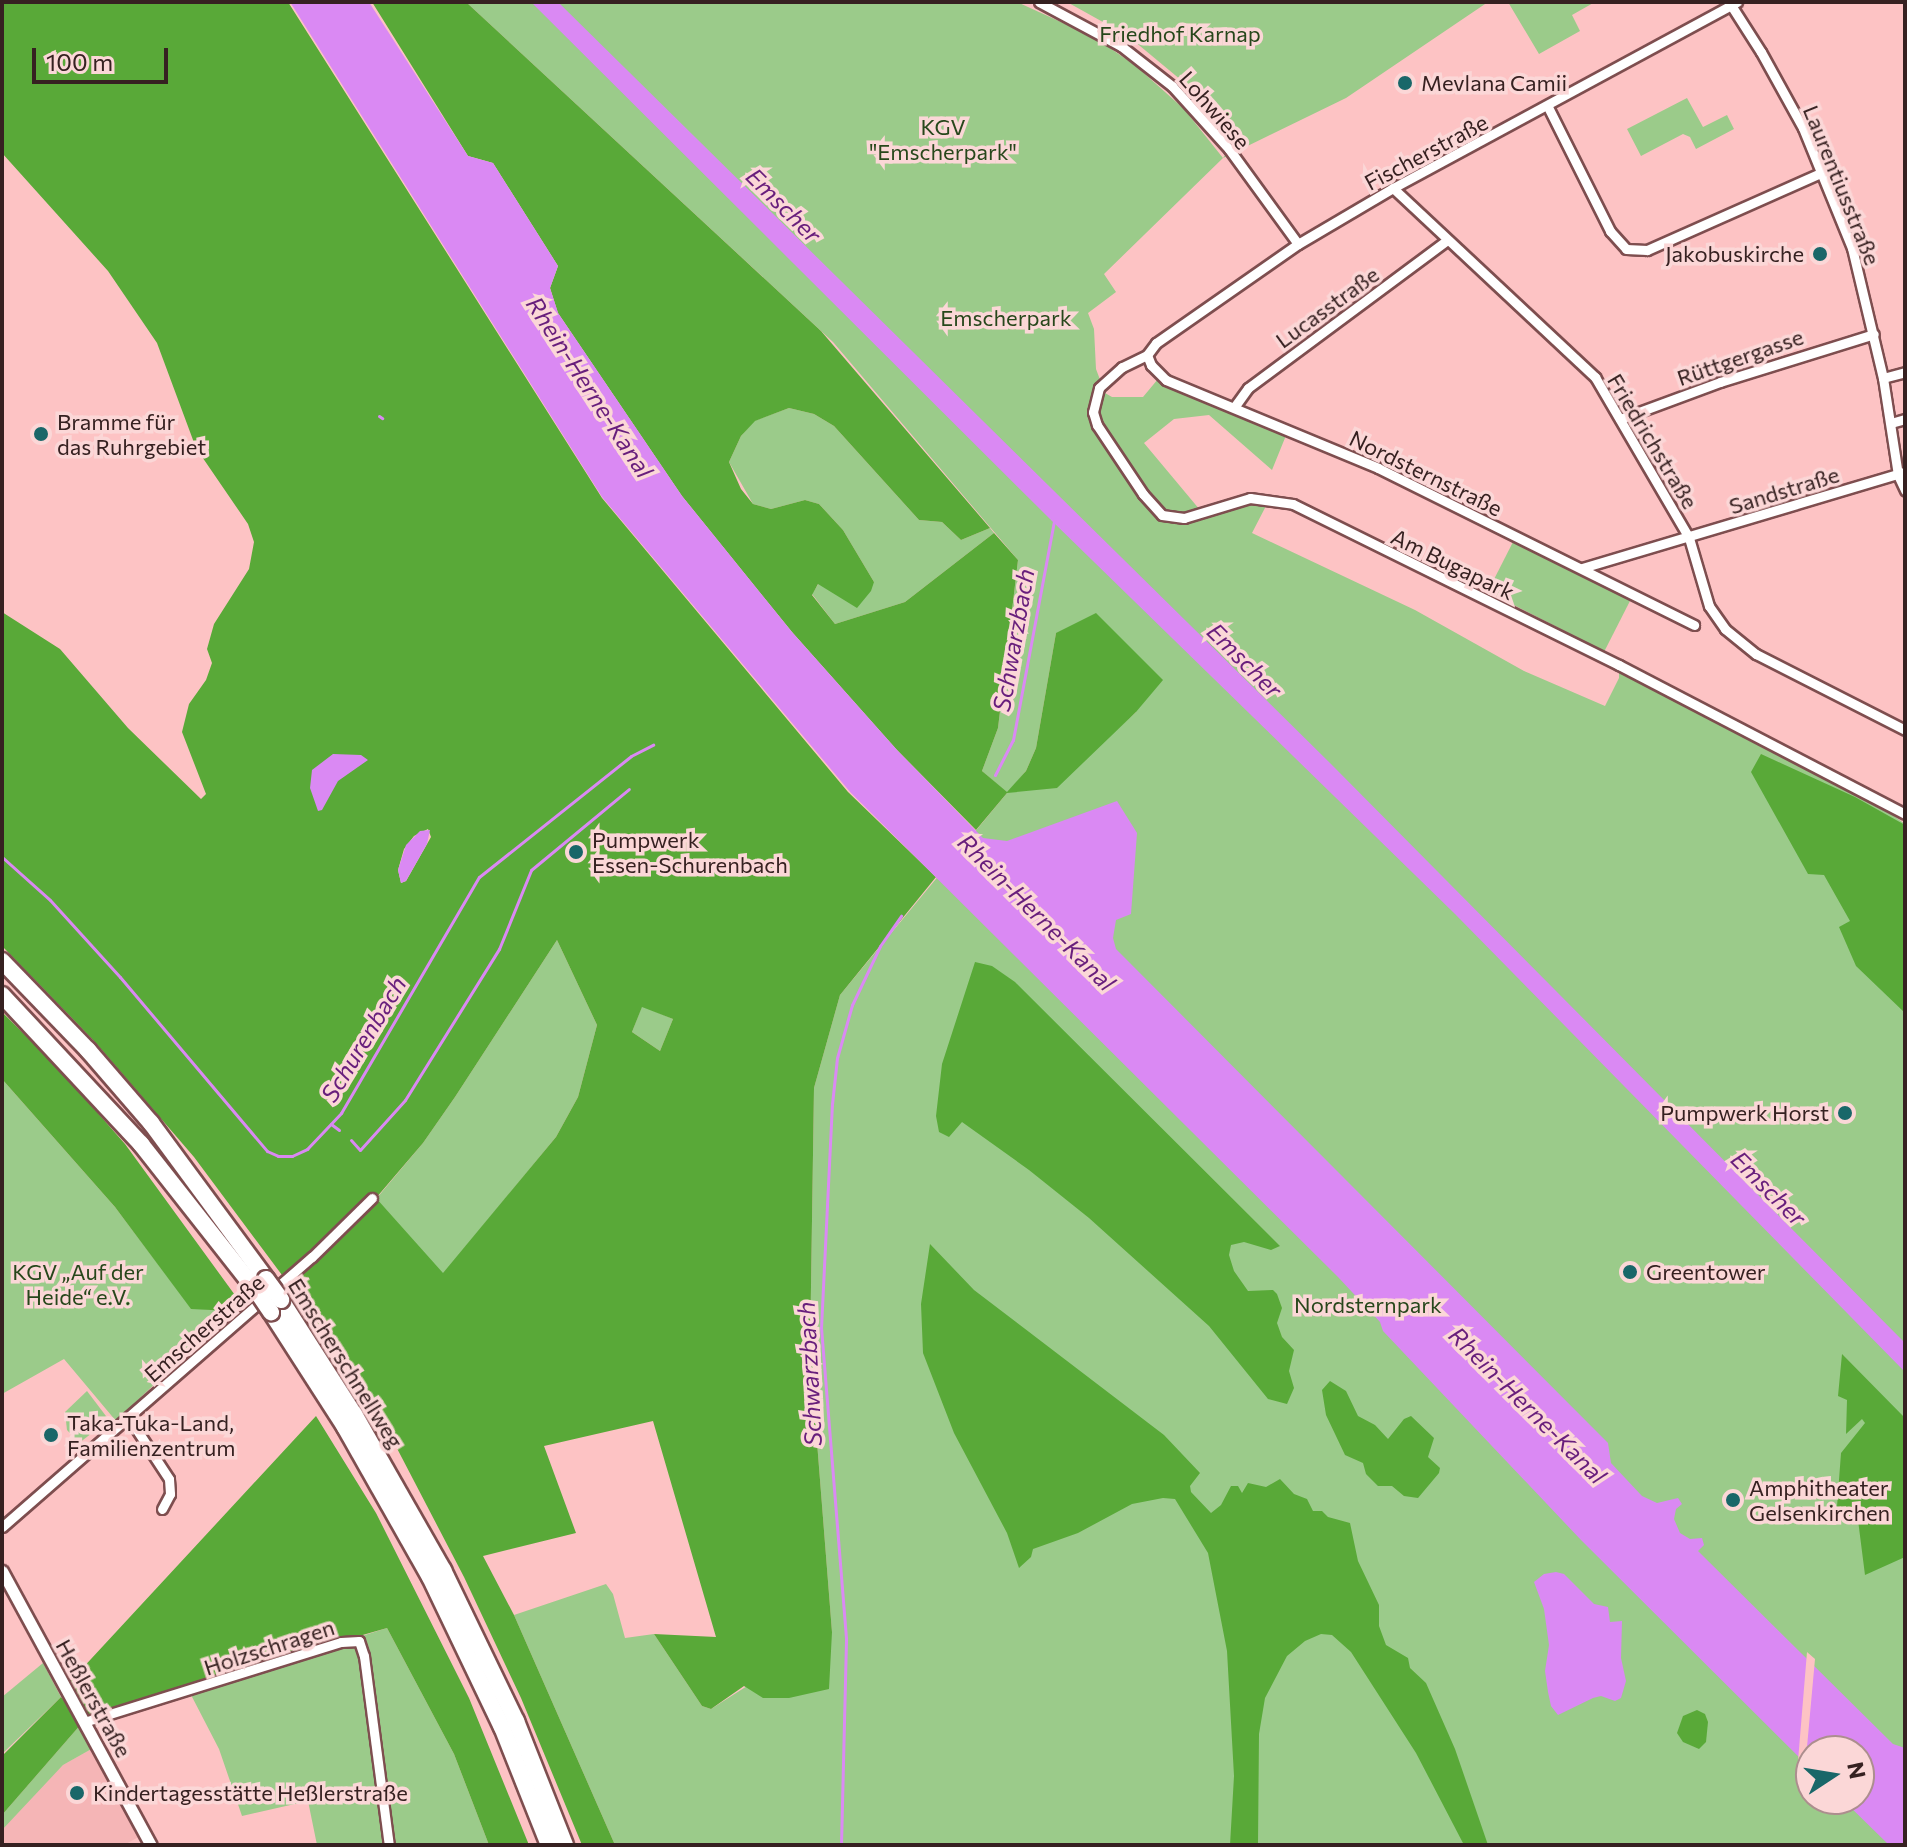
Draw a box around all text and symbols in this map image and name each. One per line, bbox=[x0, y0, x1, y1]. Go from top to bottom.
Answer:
park label: Friedhof Karnap bbox=[1099, 21, 1261, 47]
scale bar bbox=[36, 32, 172, 82]
text: 100 m bbox=[46, 47, 113, 76]
street label: Lohwiese bbox=[1174, 66, 1256, 154]
place label: Mevlana Camii bbox=[1421, 70, 1567, 96]
marker: Mevlana Camii bbox=[1396, 74, 1414, 92]
street label: Laurentiusstraße bbox=[1798, 101, 1886, 269]
street label: Fischerstraße bbox=[1360, 108, 1492, 196]
park label: KGV "Emscherpark" bbox=[869, 113, 1017, 164]
water label: Emscher bbox=[741, 162, 827, 248]
place label: Jakobuskirche bbox=[1665, 241, 1804, 267]
marker: Jakobuskirche bbox=[1811, 245, 1829, 263]
street label: Lucasstraße bbox=[1270, 261, 1384, 353]
water label: Rhein-Herne-Kanal bbox=[521, 291, 659, 483]
park label: Emscherpark bbox=[940, 305, 1072, 331]
street label: Rüttgergasse bbox=[1673, 323, 1807, 391]
street label: Friedrichstraße bbox=[1602, 369, 1704, 513]
place label: Bramme für das Ruhrgebiet bbox=[57, 408, 206, 460]
marker: Bramme für das Ruhrgebiet bbox=[32, 425, 50, 443]
street label: Nordsternstraße bbox=[1345, 425, 1507, 521]
street label: Sandstraße bbox=[1726, 461, 1842, 519]
street label: Am Bugapark bbox=[1387, 523, 1519, 605]
water label: Schwarzbach bbox=[986, 566, 1040, 714]
water label: Emscher bbox=[1202, 617, 1288, 703]
place label: Pumpwerk Essen-Schurenbach bbox=[592, 826, 788, 878]
water label: Rhein-Herne-Kanal bbox=[952, 827, 1122, 997]
marker: Pumpwerk Essen-Schurenbach bbox=[567, 843, 585, 861]
water label: Schurenbach bbox=[314, 971, 412, 1107]
place label: Pumpwerk Horst bbox=[1660, 1100, 1829, 1126]
marker: Pumpwerk Horst bbox=[1836, 1104, 1854, 1122]
water label: Emscher bbox=[1726, 1145, 1812, 1231]
park label: KGV „Auf der Heide“ e.V. bbox=[12, 1258, 144, 1310]
place label: Greentower bbox=[1646, 1259, 1766, 1285]
marker: Greentower bbox=[1621, 1263, 1639, 1281]
street label: Emscherstraße bbox=[139, 1269, 269, 1387]
street label: Emscherschnellweg bbox=[283, 1273, 409, 1453]
park label: Nordsternpark bbox=[1294, 1292, 1442, 1318]
water label: Schwarzbach bbox=[791, 1301, 827, 1447]
water label: Rhein-Herne-Kanal bbox=[1443, 1320, 1613, 1490]
place label: Taka-Tuka-Land, Familienzentrum bbox=[67, 1409, 235, 1460]
marker: Taka-Tuka-Land, Familienzentrum bbox=[42, 1426, 60, 1444]
place label: Amphitheater Gelsenkirchen bbox=[1749, 1474, 1890, 1526]
marker: Amphitheater Gelsenkirchen bbox=[1724, 1491, 1742, 1509]
street label: Holzschragen bbox=[200, 1613, 338, 1681]
street label: Heßlerstraße bbox=[51, 1634, 137, 1762]
north arrow bbox=[1795, 1735, 1875, 1815]
text: N bbox=[1842, 1759, 1872, 1781]
place label: Kindertagesstätte Heßlerstraße bbox=[93, 1780, 408, 1806]
marker: Kindertagesstätte Heßlerstraße bbox=[68, 1784, 86, 1802]

